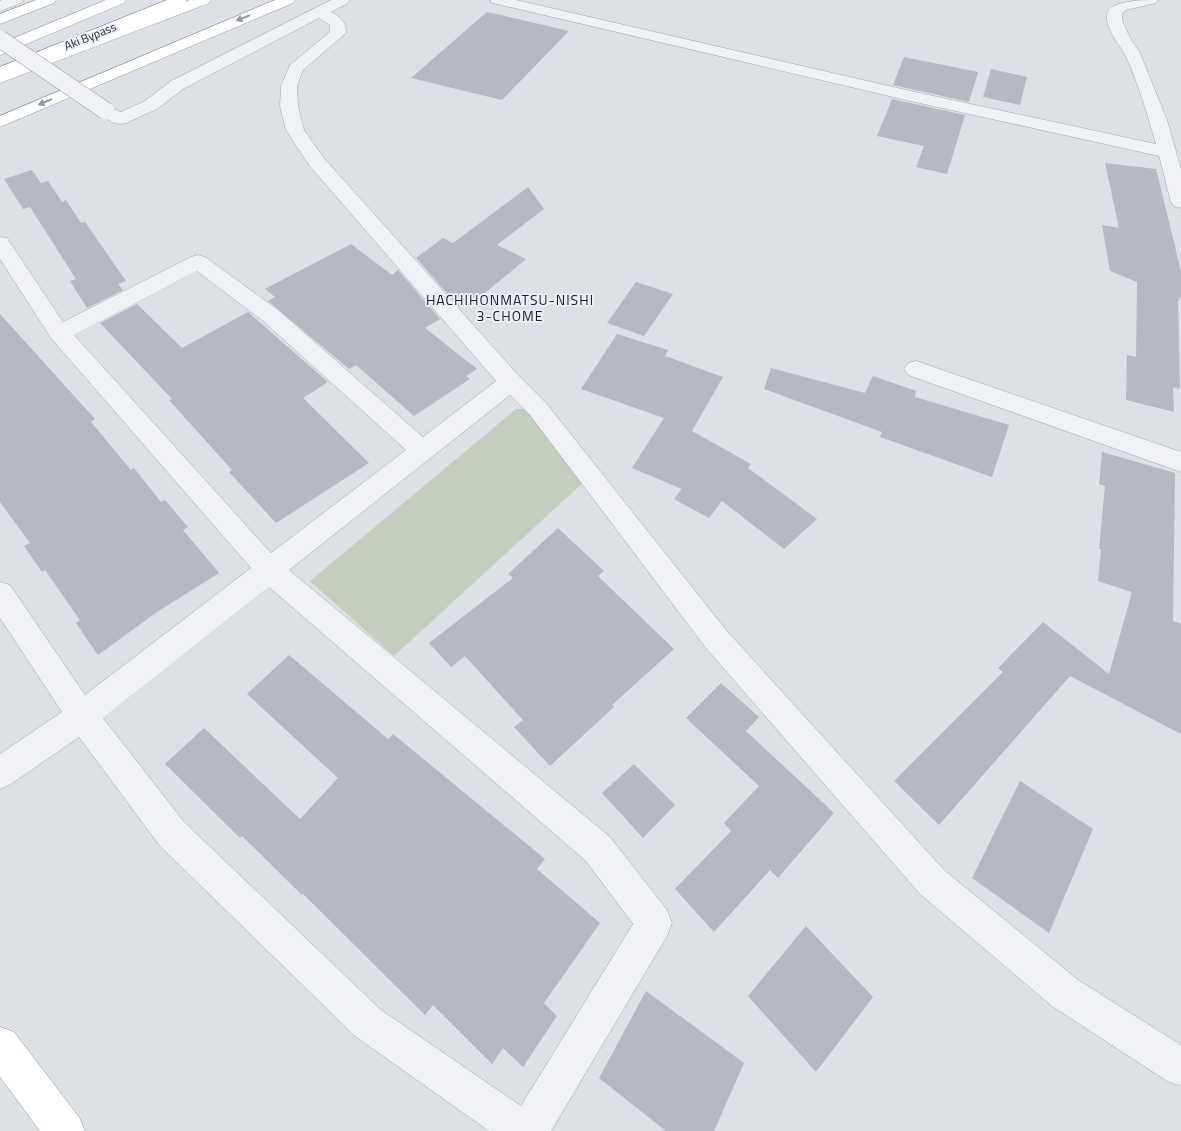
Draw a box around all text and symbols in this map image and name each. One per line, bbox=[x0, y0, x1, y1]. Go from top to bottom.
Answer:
one-way arrow bbox=[236, 15, 250, 23]
street label: Aki Bypass bbox=[61, 17, 119, 55]
one-way arrow bbox=[38, 99, 52, 107]
district label: HACHIHONMATSU-NISHI 3-CHOME bbox=[426, 289, 594, 326]

